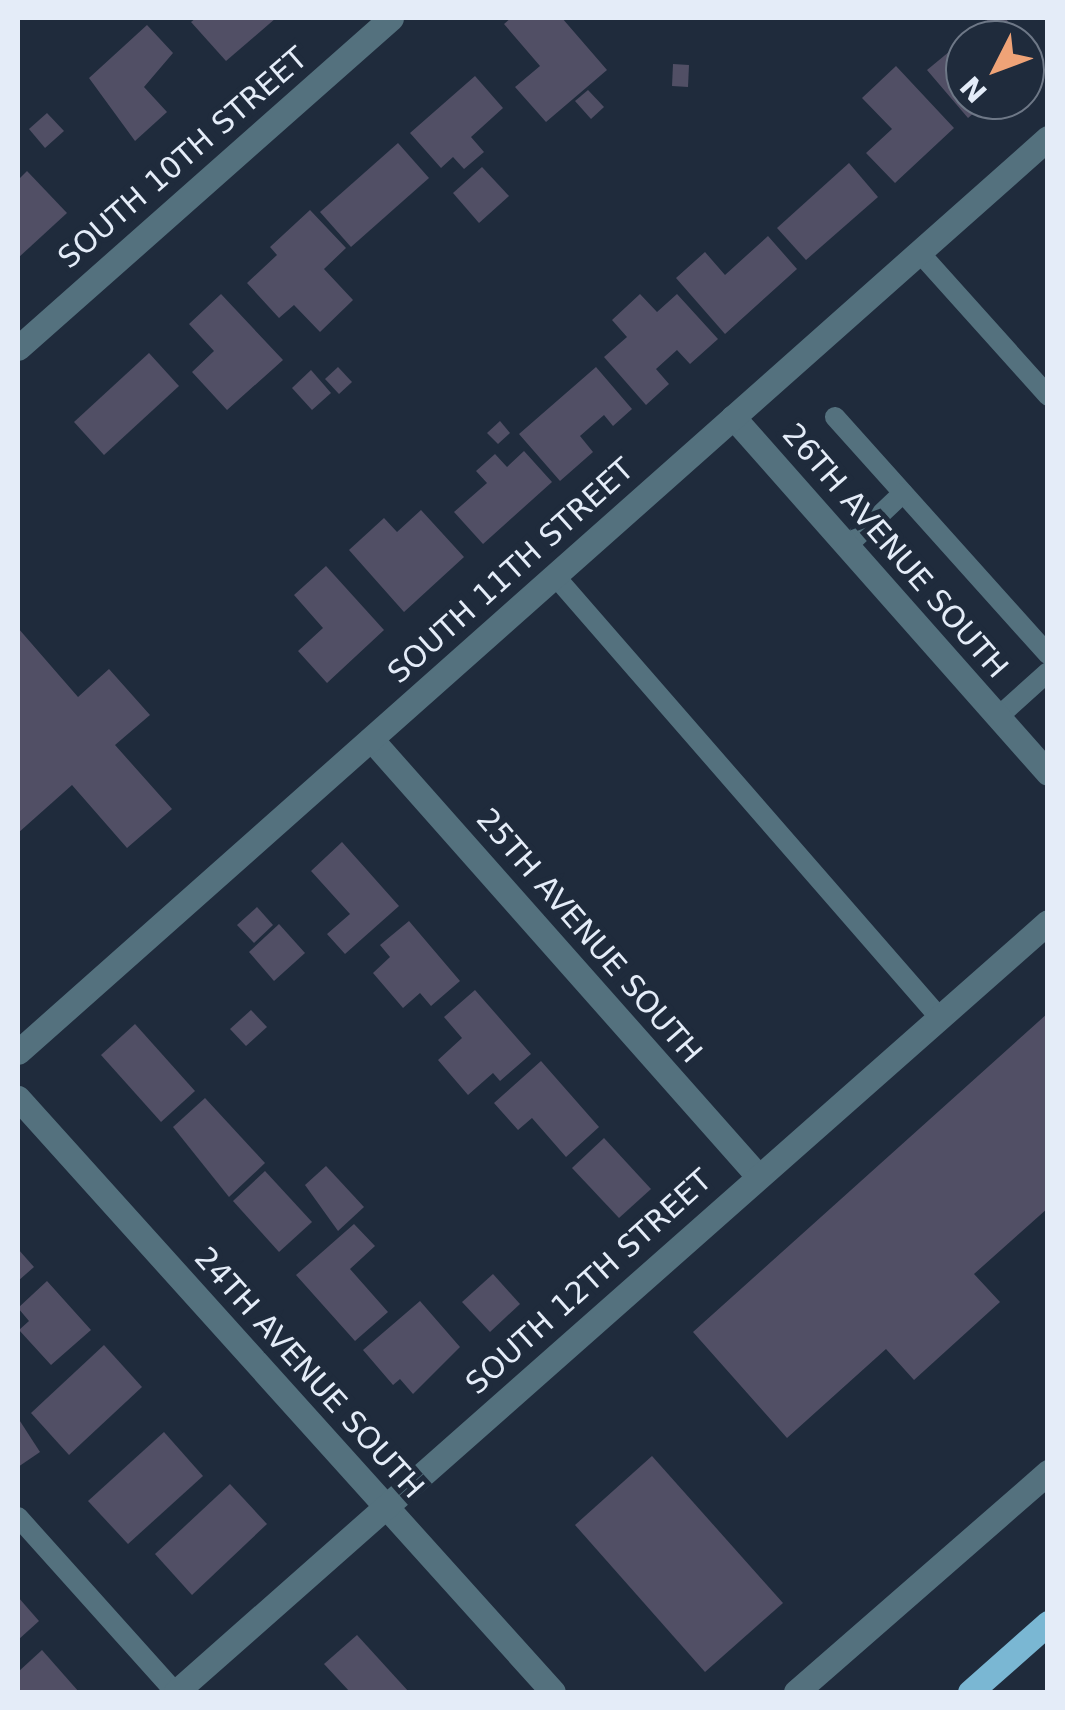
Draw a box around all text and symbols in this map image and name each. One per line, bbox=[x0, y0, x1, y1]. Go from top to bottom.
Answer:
north arrow bbox=[945, 20, 1045, 120]
street label: SOUTH 10TH STREET bbox=[51, 40, 315, 276]
text: N bbox=[954, 69, 994, 109]
street label: 26TH AVENUE SOUTH bbox=[775, 417, 1015, 685]
street label: SOUTH 11TH STREET bbox=[381, 451, 641, 691]
street label: 25TH AVENUE SOUTH bbox=[469, 802, 709, 1070]
street label: SOUTH 12TH STREET bbox=[459, 1162, 719, 1402]
street label: 24TH AVENUE SOUTH bbox=[187, 1240, 431, 1506]

